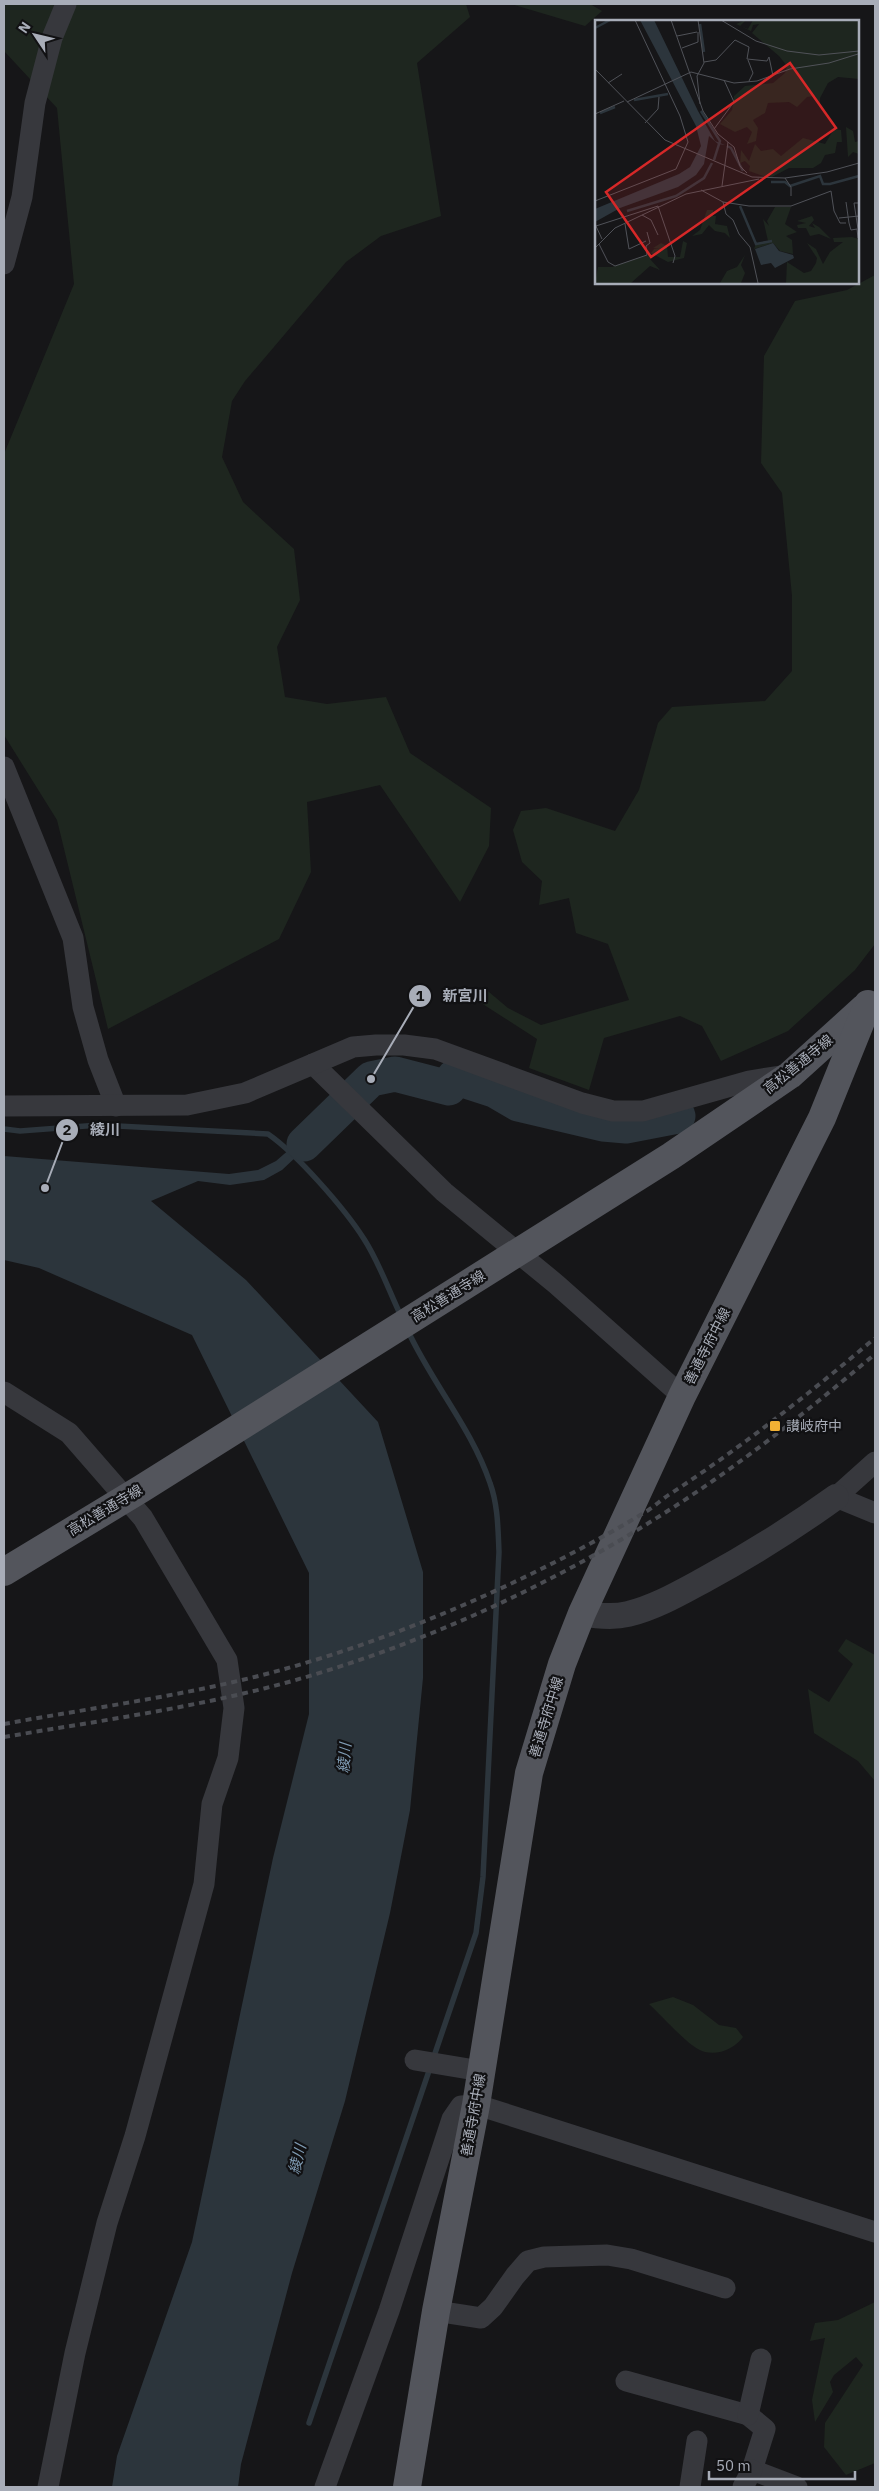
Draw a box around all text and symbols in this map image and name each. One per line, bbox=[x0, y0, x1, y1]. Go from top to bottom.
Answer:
north arrow bbox=[10, 10, 60, 60]
text: N bbox=[14, 18, 35, 37]
inset map bbox=[595, 20, 859, 284]
callout: 新宮川 bbox=[408, 981, 498, 1011]
text: 1 bbox=[415, 986, 425, 1005]
text: 新宮川 bbox=[442, 986, 488, 1005]
street label: 高松善通寺線 bbox=[760, 1031, 836, 1097]
callout: 綾川 bbox=[55, 1115, 130, 1145]
text: 2 bbox=[62, 1120, 72, 1139]
text: 綾川 bbox=[90, 1120, 120, 1139]
street label: 高松善通寺線 bbox=[408, 1266, 488, 1326]
street label: 善通寺府中線 bbox=[680, 1304, 734, 1388]
place label: 讃岐府中 bbox=[786, 1417, 842, 1435]
marker: 讃岐府中 bbox=[768, 1419, 782, 1433]
street label: 高松善通寺線 bbox=[64, 1481, 146, 1539]
street label: 善通寺府中線 bbox=[525, 1674, 567, 1760]
water label: 綾川 bbox=[333, 1740, 355, 1774]
street label: 善通寺府中線 bbox=[457, 2072, 489, 2158]
water label: 綾川 bbox=[284, 2140, 310, 2176]
scale bar bbox=[709, 2448, 855, 2480]
text: 50 m bbox=[716, 2456, 751, 2475]

